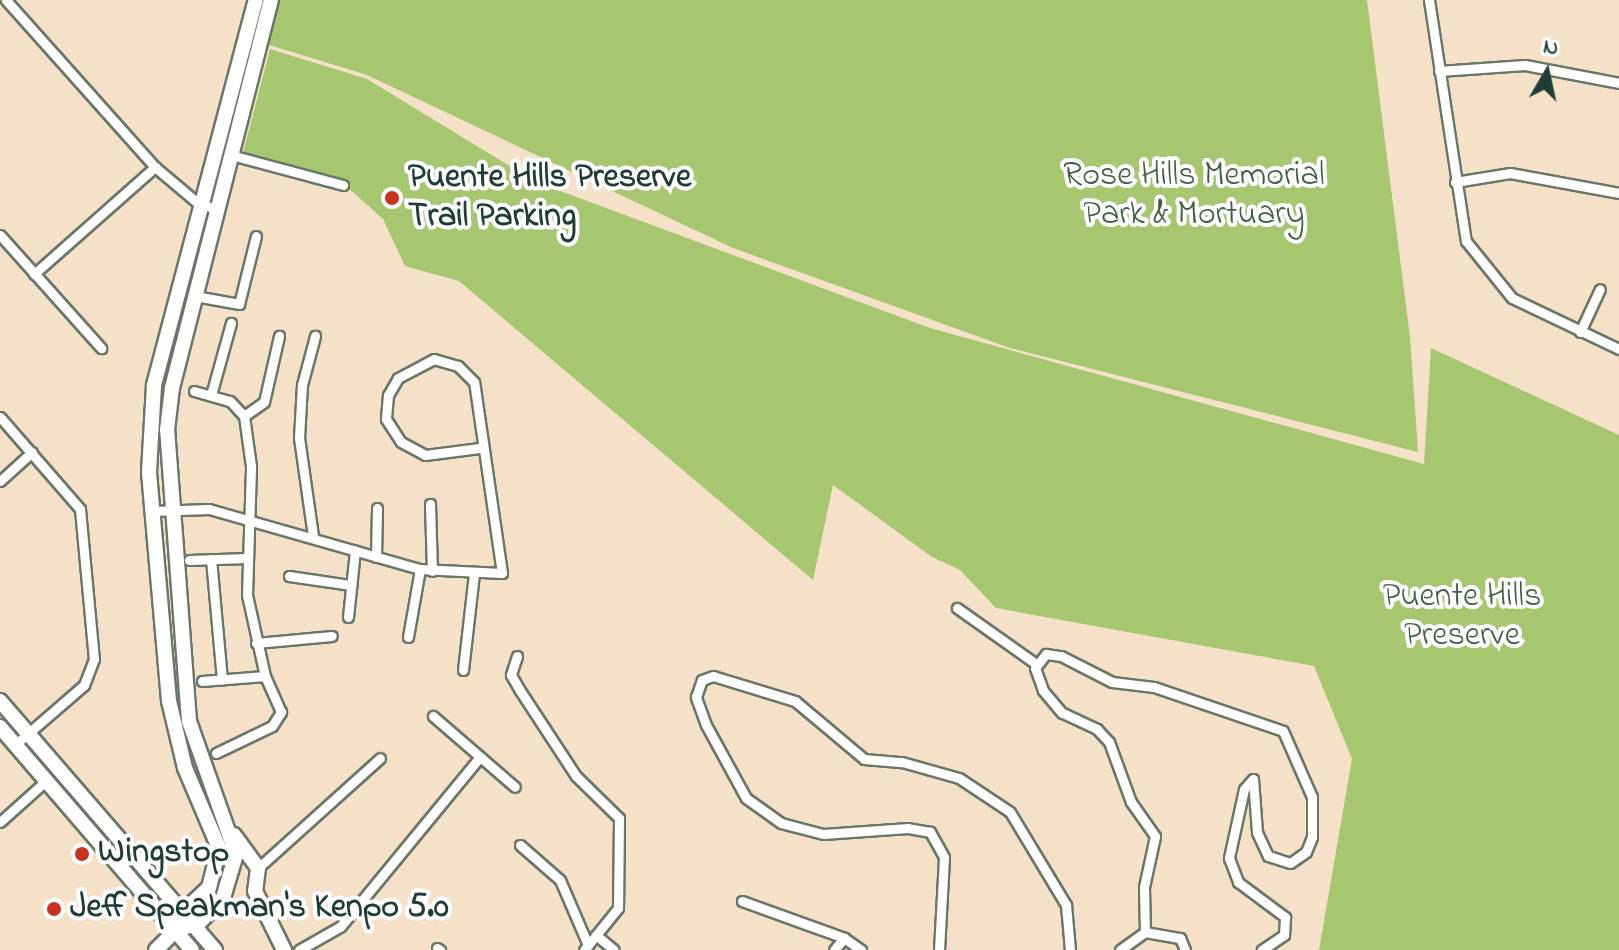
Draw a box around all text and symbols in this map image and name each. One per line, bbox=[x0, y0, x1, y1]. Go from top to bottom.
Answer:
text: N bbox=[1541, 31, 1561, 65]
north arrow bbox=[1507, 32, 1587, 112]
park label: Rose Hills Memorial Park & Mortuary bbox=[1063, 156, 1325, 236]
place label: Puente Hills Preserve Trail Parking bbox=[408, 158, 691, 238]
marker: Puente Hills Preserve Trail Parking bbox=[383, 189, 401, 207]
park label: Puente Hills Preserve bbox=[1383, 577, 1541, 656]
place label: Wingstop bbox=[98, 834, 229, 874]
marker: Wingstop bbox=[73, 845, 91, 863]
place label: Jeff Speakman's Kenpo 5.0 bbox=[70, 889, 449, 929]
marker: Jeff Speakman's Kenpo 5.0 bbox=[45, 900, 63, 918]

